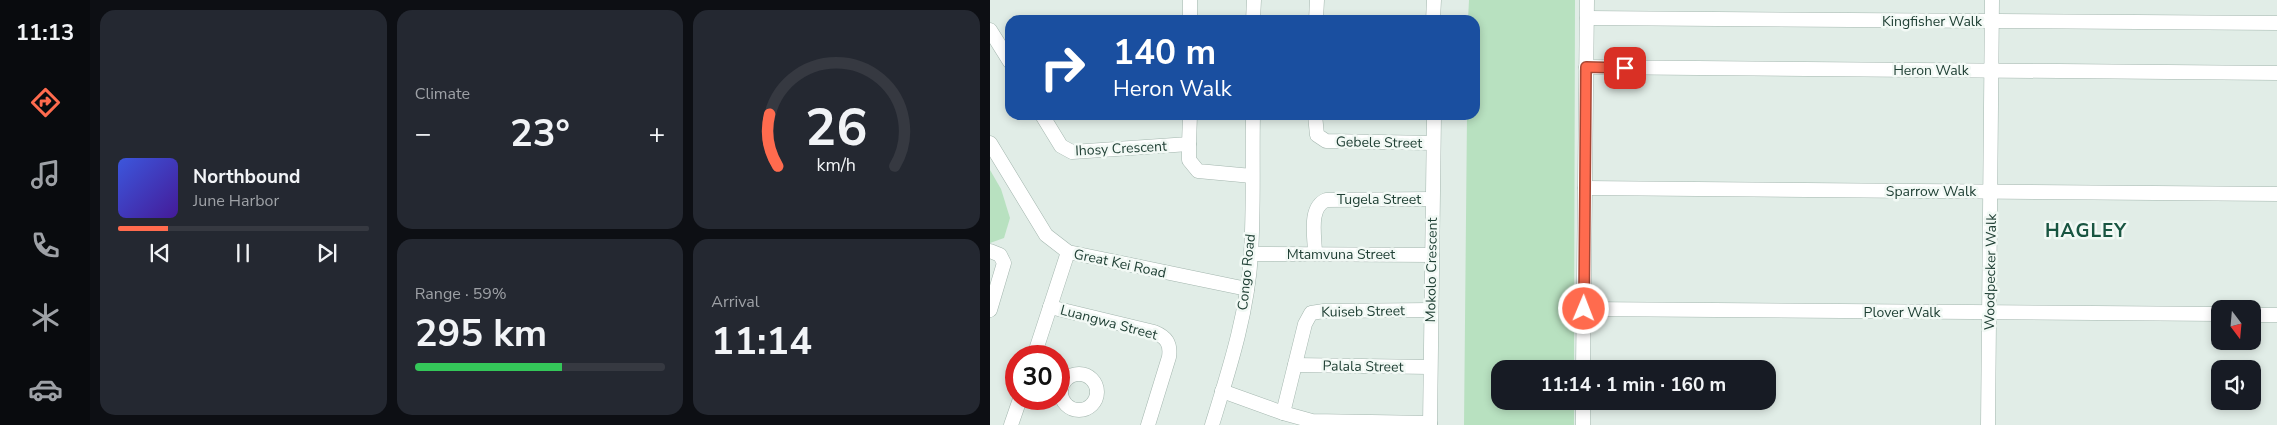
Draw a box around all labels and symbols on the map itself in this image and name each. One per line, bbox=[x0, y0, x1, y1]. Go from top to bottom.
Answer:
street label: Kingfisher Walk bbox=[1882, 12, 1983, 31]
pin bbox=[1604, 47, 1646, 89]
street label: Heron Walk bbox=[1893, 61, 1970, 80]
street label: Gebele Street bbox=[1336, 132, 1423, 153]
street label: Ihosy Crescent bbox=[1075, 137, 1167, 160]
street label: Sparrow Walk bbox=[1886, 182, 1977, 201]
street label: Tugela Street bbox=[1337, 190, 1421, 209]
street label: Woodpecker Walk bbox=[1980, 213, 2001, 330]
street label: Mokolo Crescent bbox=[1421, 217, 1442, 323]
district label: HAGLEY bbox=[2045, 218, 2127, 244]
street label: Congo Road bbox=[1233, 233, 1260, 311]
street label: Great Kei Road bbox=[1072, 244, 1168, 283]
street label: Mtamvuna Street bbox=[1287, 245, 1395, 264]
position arrow bbox=[1557, 282, 1609, 334]
street label: Luangwa Street bbox=[1058, 300, 1160, 345]
north arrow bbox=[2211, 300, 2261, 350]
street label: Kuiseb Street bbox=[1321, 301, 1405, 322]
street label: Plover Walk bbox=[1864, 303, 1941, 322]
speed limit sign: 30 bbox=[1005, 345, 1070, 410]
street label: Palala Street bbox=[1322, 356, 1404, 377]

